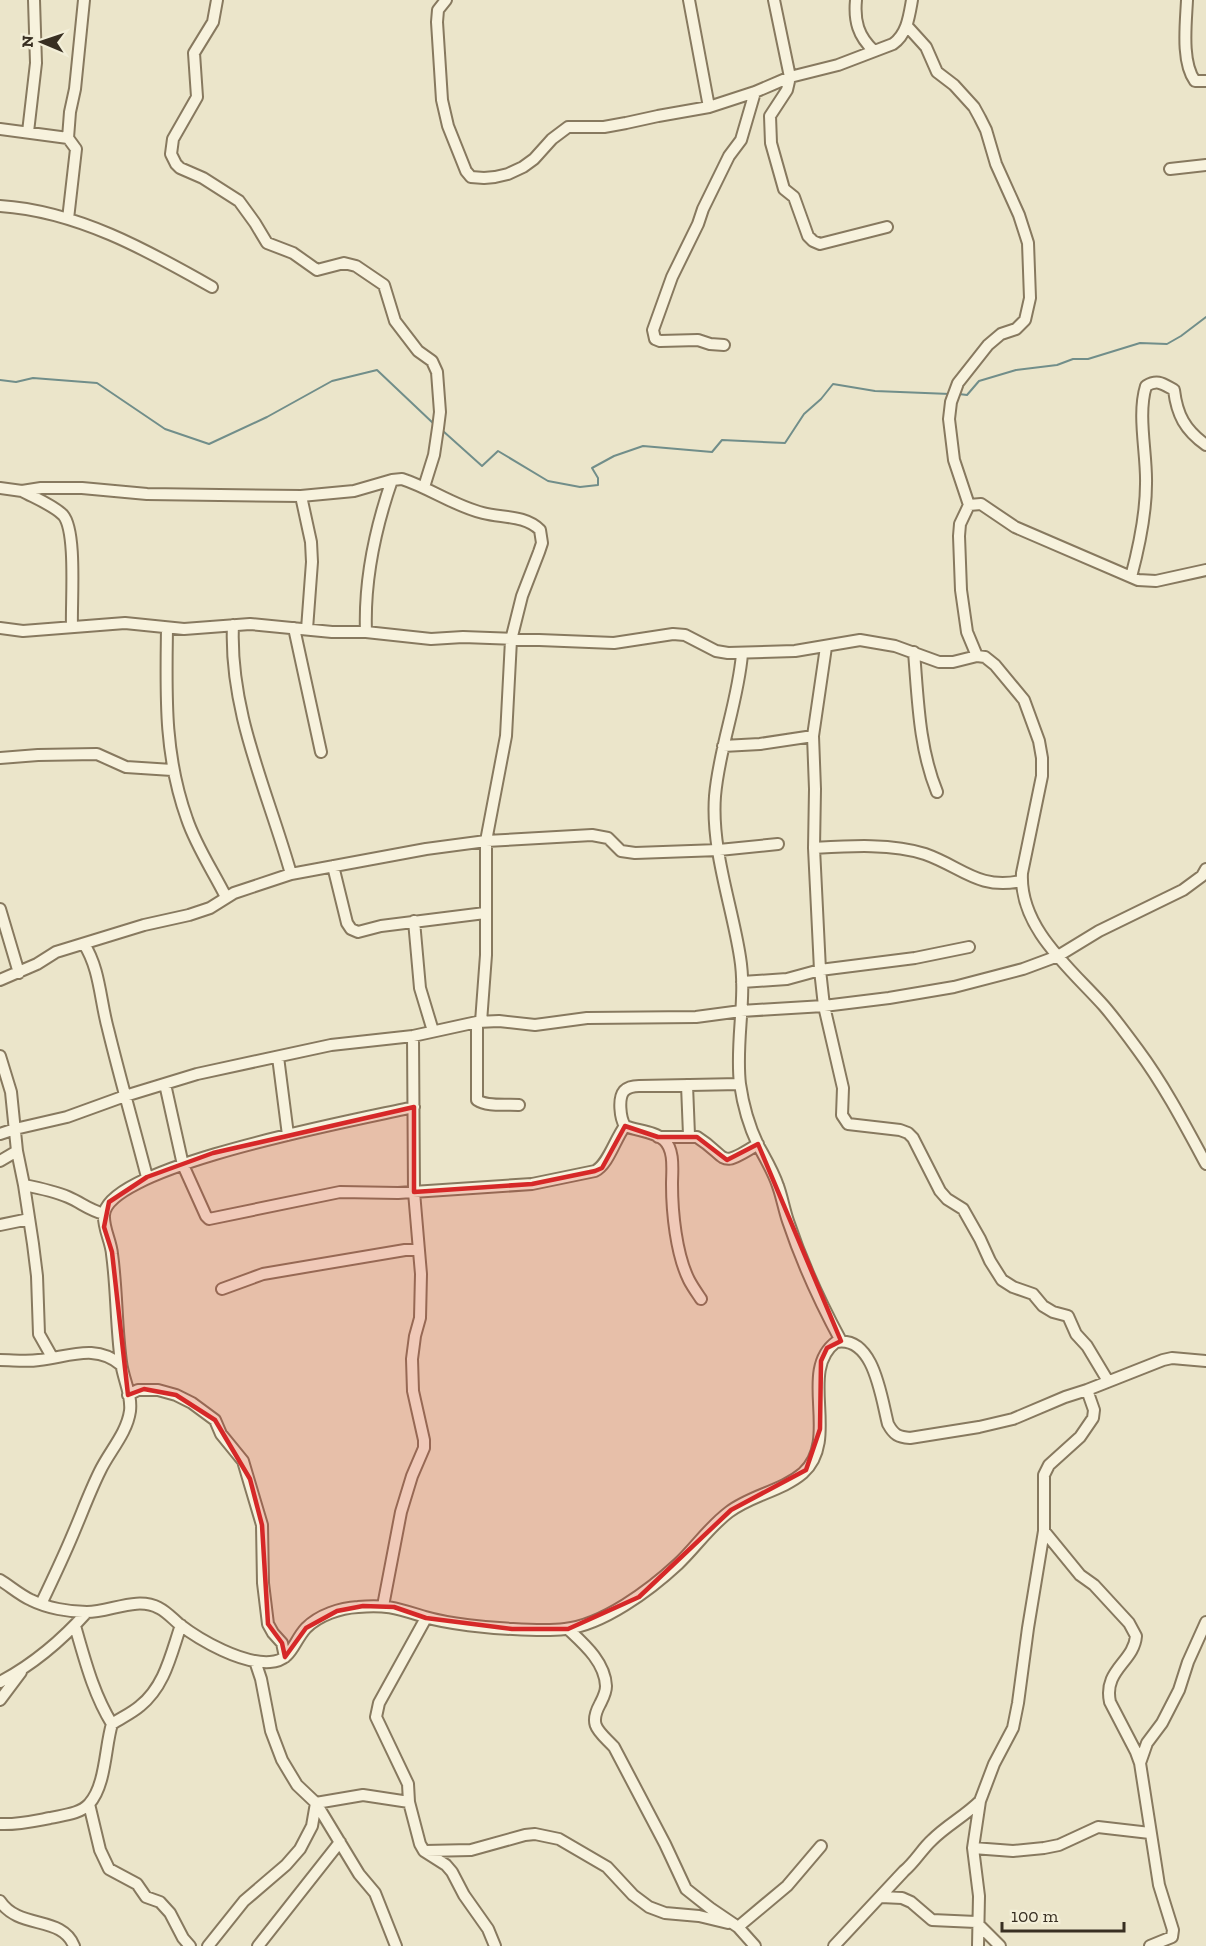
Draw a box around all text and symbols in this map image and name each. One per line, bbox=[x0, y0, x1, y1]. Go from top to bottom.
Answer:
north arrow bbox=[12, 12, 72, 72]
text: N bbox=[18, 35, 37, 48]
scale bar bbox=[1002, 1895, 1124, 1933]
text: 100 m bbox=[1011, 1905, 1059, 1927]

